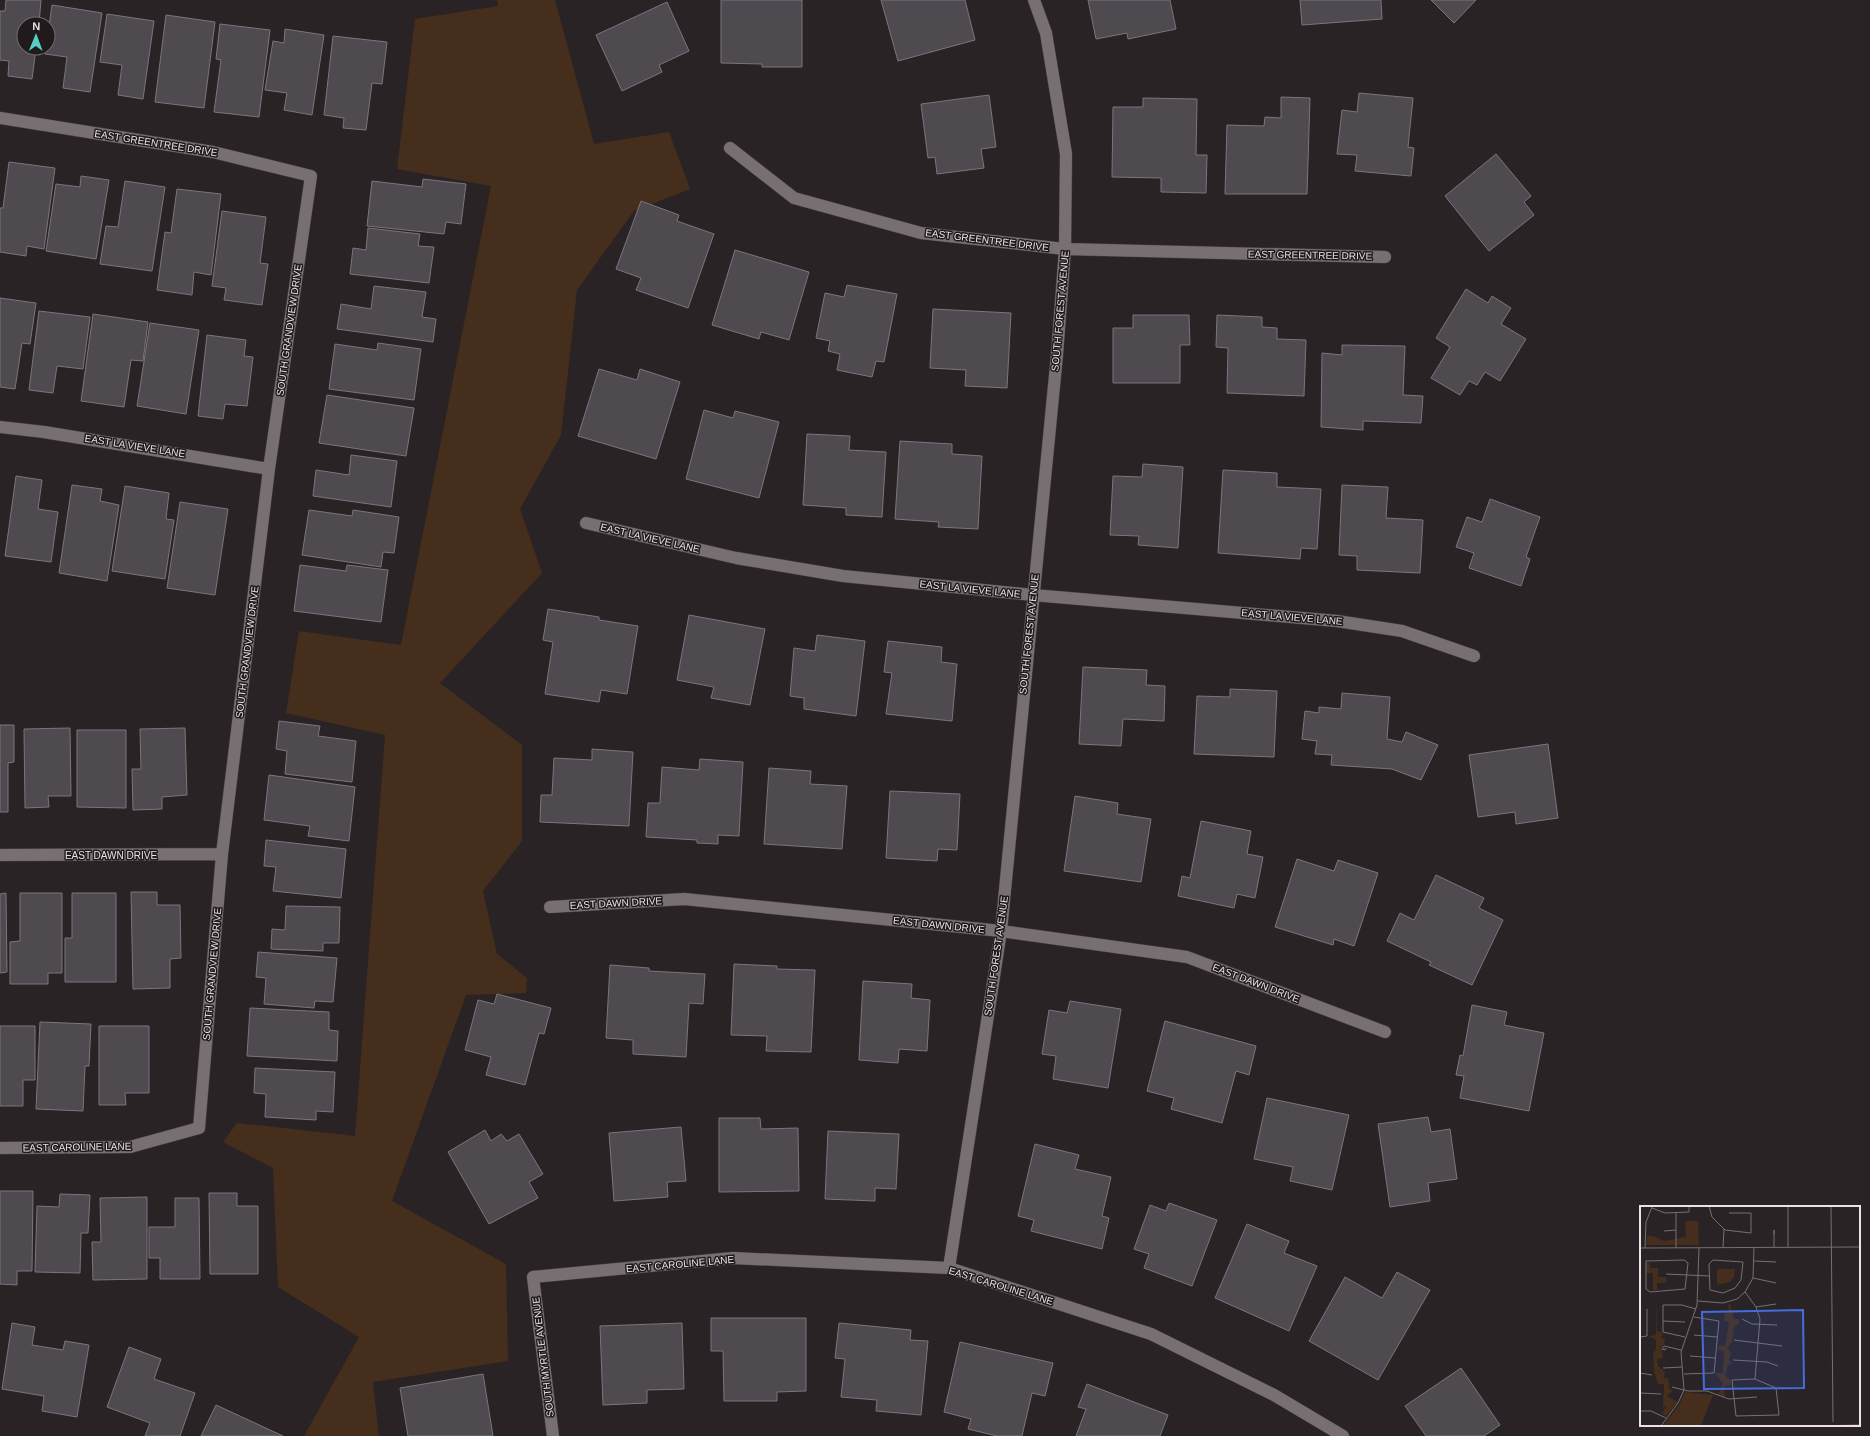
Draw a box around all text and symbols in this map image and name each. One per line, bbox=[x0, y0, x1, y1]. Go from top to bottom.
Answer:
north arrow bbox=[16, 16, 56, 56]
text: N bbox=[32, 20, 40, 32]
street label: EAST GREENTREE DRIVE bbox=[94, 128, 219, 158]
street label: EAST GREENTREE DRIVE bbox=[925, 227, 1050, 253]
street label: EAST GREENTREE DRIVE bbox=[1248, 248, 1373, 262]
street label: SOUTH FOREST AVENUE bbox=[1049, 250, 1071, 372]
street label: SOUTH GRANDVIEW DRIVE bbox=[274, 263, 304, 397]
street label: EAST LA VIEVE LANE bbox=[84, 433, 186, 459]
street label: EAST LA VIEVE LANE bbox=[599, 521, 701, 555]
street label: SOUTH FOREST AVENUE bbox=[1017, 573, 1041, 695]
street label: EAST LA VIEVE LANE bbox=[919, 578, 1021, 600]
street label: SOUTH GRANDVIEW DRIVE bbox=[233, 585, 261, 719]
street label: EAST LA VIEVE LANE bbox=[1241, 607, 1343, 627]
street label: EAST DAWN DRIVE bbox=[65, 850, 157, 861]
street label: EAST DAWN DRIVE bbox=[570, 895, 663, 911]
street label: SOUTH FOREST AVENUE bbox=[982, 895, 1010, 1017]
street label: SOUTH GRANDVIEW DRIVE bbox=[201, 907, 223, 1041]
street label: EAST DAWN DRIVE bbox=[893, 915, 986, 935]
street label: EAST DAWN DRIVE bbox=[1211, 961, 1301, 1005]
street label: EAST CAROLINE LANE bbox=[23, 1141, 132, 1153]
inset map bbox=[1640, 1206, 1860, 1426]
street label: EAST CAROLINE LANE bbox=[625, 1254, 735, 1274]
street label: EAST CAROLINE LANE bbox=[947, 1265, 1055, 1307]
street label: SOUTH MYRTLE AVENUE bbox=[530, 1296, 556, 1418]

